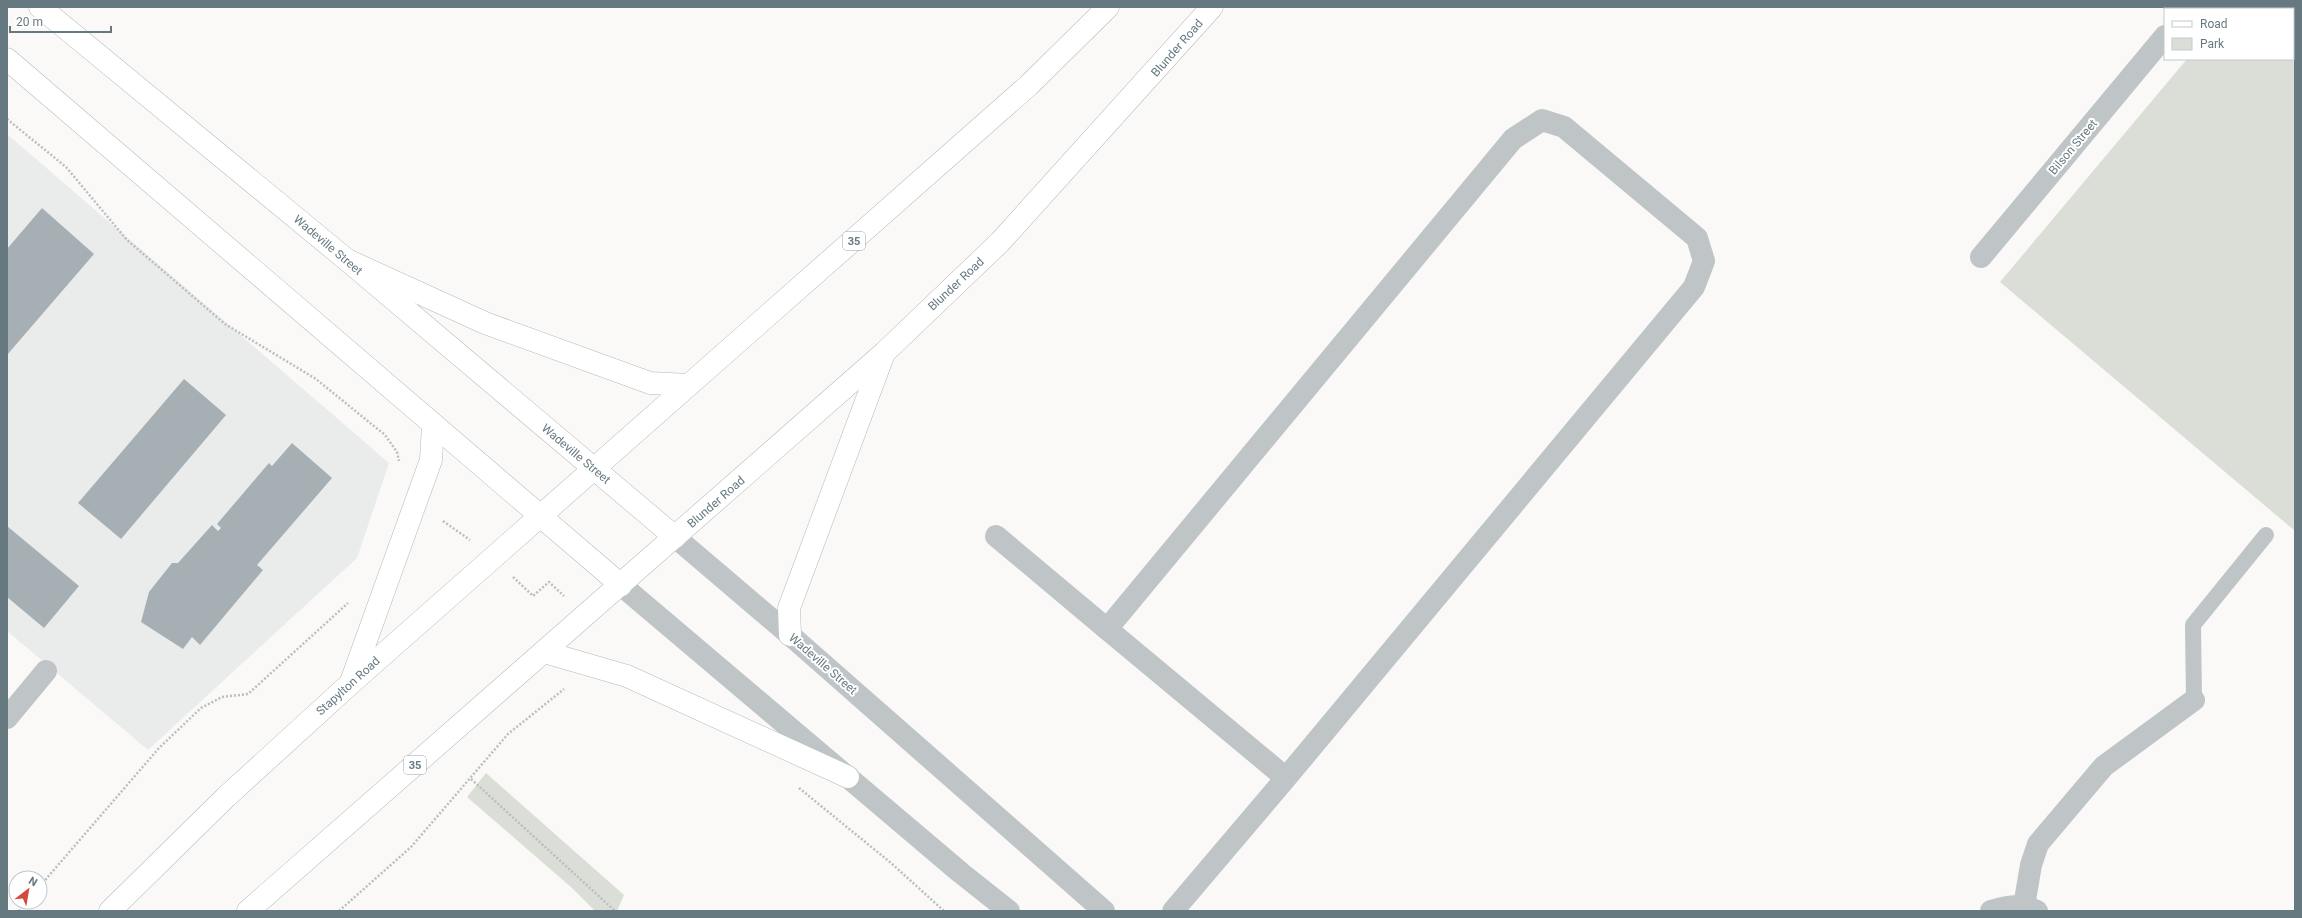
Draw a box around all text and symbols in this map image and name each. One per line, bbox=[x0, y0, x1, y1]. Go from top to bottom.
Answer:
scale bar bbox=[10, 8, 111, 34]
legend bbox=[2164, 8, 2294, 60]
text: 20 m bbox=[16, 15, 43, 29]
street label: Blunder Road bbox=[1148, 16, 1206, 80]
text: Road bbox=[2200, 17, 2228, 31]
text: Park bbox=[2200, 37, 2225, 51]
street label: Bilson Street bbox=[2046, 117, 2100, 177]
street label: Wadeville Street bbox=[291, 212, 365, 278]
road number: 35 bbox=[843, 232, 865, 250]
street label: Blunder Road bbox=[925, 255, 987, 313]
street label: Wadeville Street bbox=[539, 421, 613, 487]
street label: Blunder Road bbox=[684, 473, 748, 531]
street label: Wadeville Street bbox=[786, 631, 860, 697]
street label: Stapylton Road bbox=[313, 654, 383, 718]
road number: 35 bbox=[404, 756, 426, 774]
north arrow bbox=[8, 870, 48, 910]
text: N bbox=[26, 874, 40, 890]

